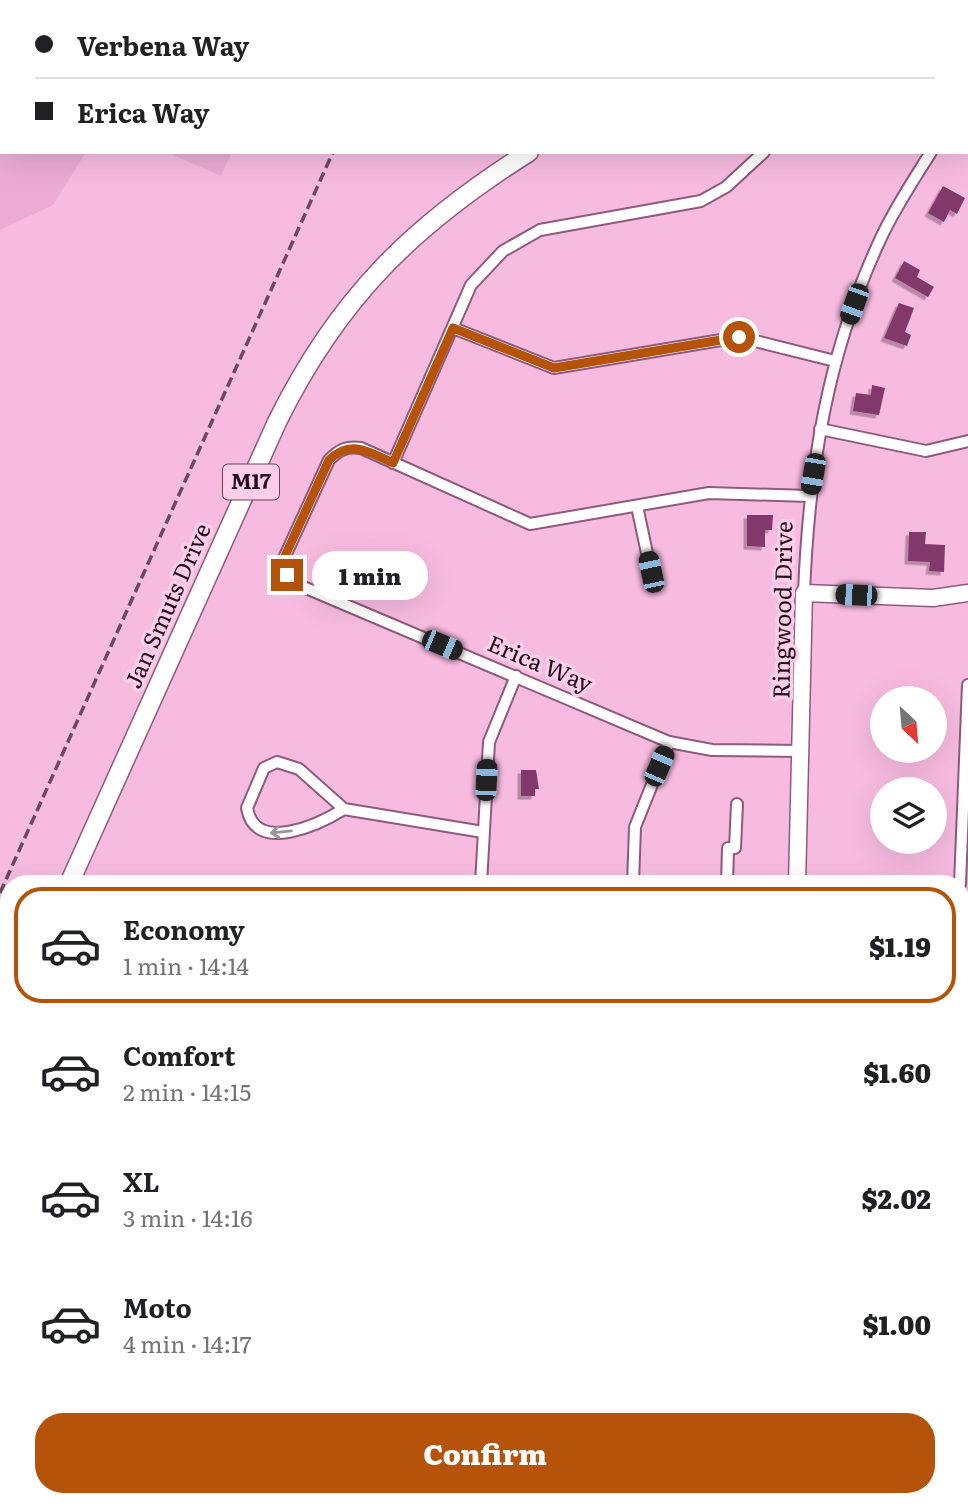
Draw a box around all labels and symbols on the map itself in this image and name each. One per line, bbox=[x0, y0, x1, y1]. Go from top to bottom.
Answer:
car bbox=[837, 281, 872, 327]
route start bbox=[723, 321, 755, 353]
car bbox=[800, 451, 827, 497]
road number: M17 bbox=[223, 464, 279, 500]
street label: Jan Smuts Drive bbox=[115, 517, 218, 693]
street label: Ringwood Drive bbox=[762, 521, 800, 699]
car bbox=[637, 549, 666, 595]
callout: 1 min bbox=[312, 550, 427, 600]
route end bbox=[271, 559, 303, 591]
car bbox=[835, 584, 878, 606]
street label: Erica Way bbox=[483, 625, 599, 700]
car bbox=[419, 627, 466, 663]
north arrow bbox=[870, 686, 947, 763]
car bbox=[642, 743, 677, 789]
car bbox=[475, 758, 498, 802]
one-way arrow bbox=[270, 825, 293, 838]

